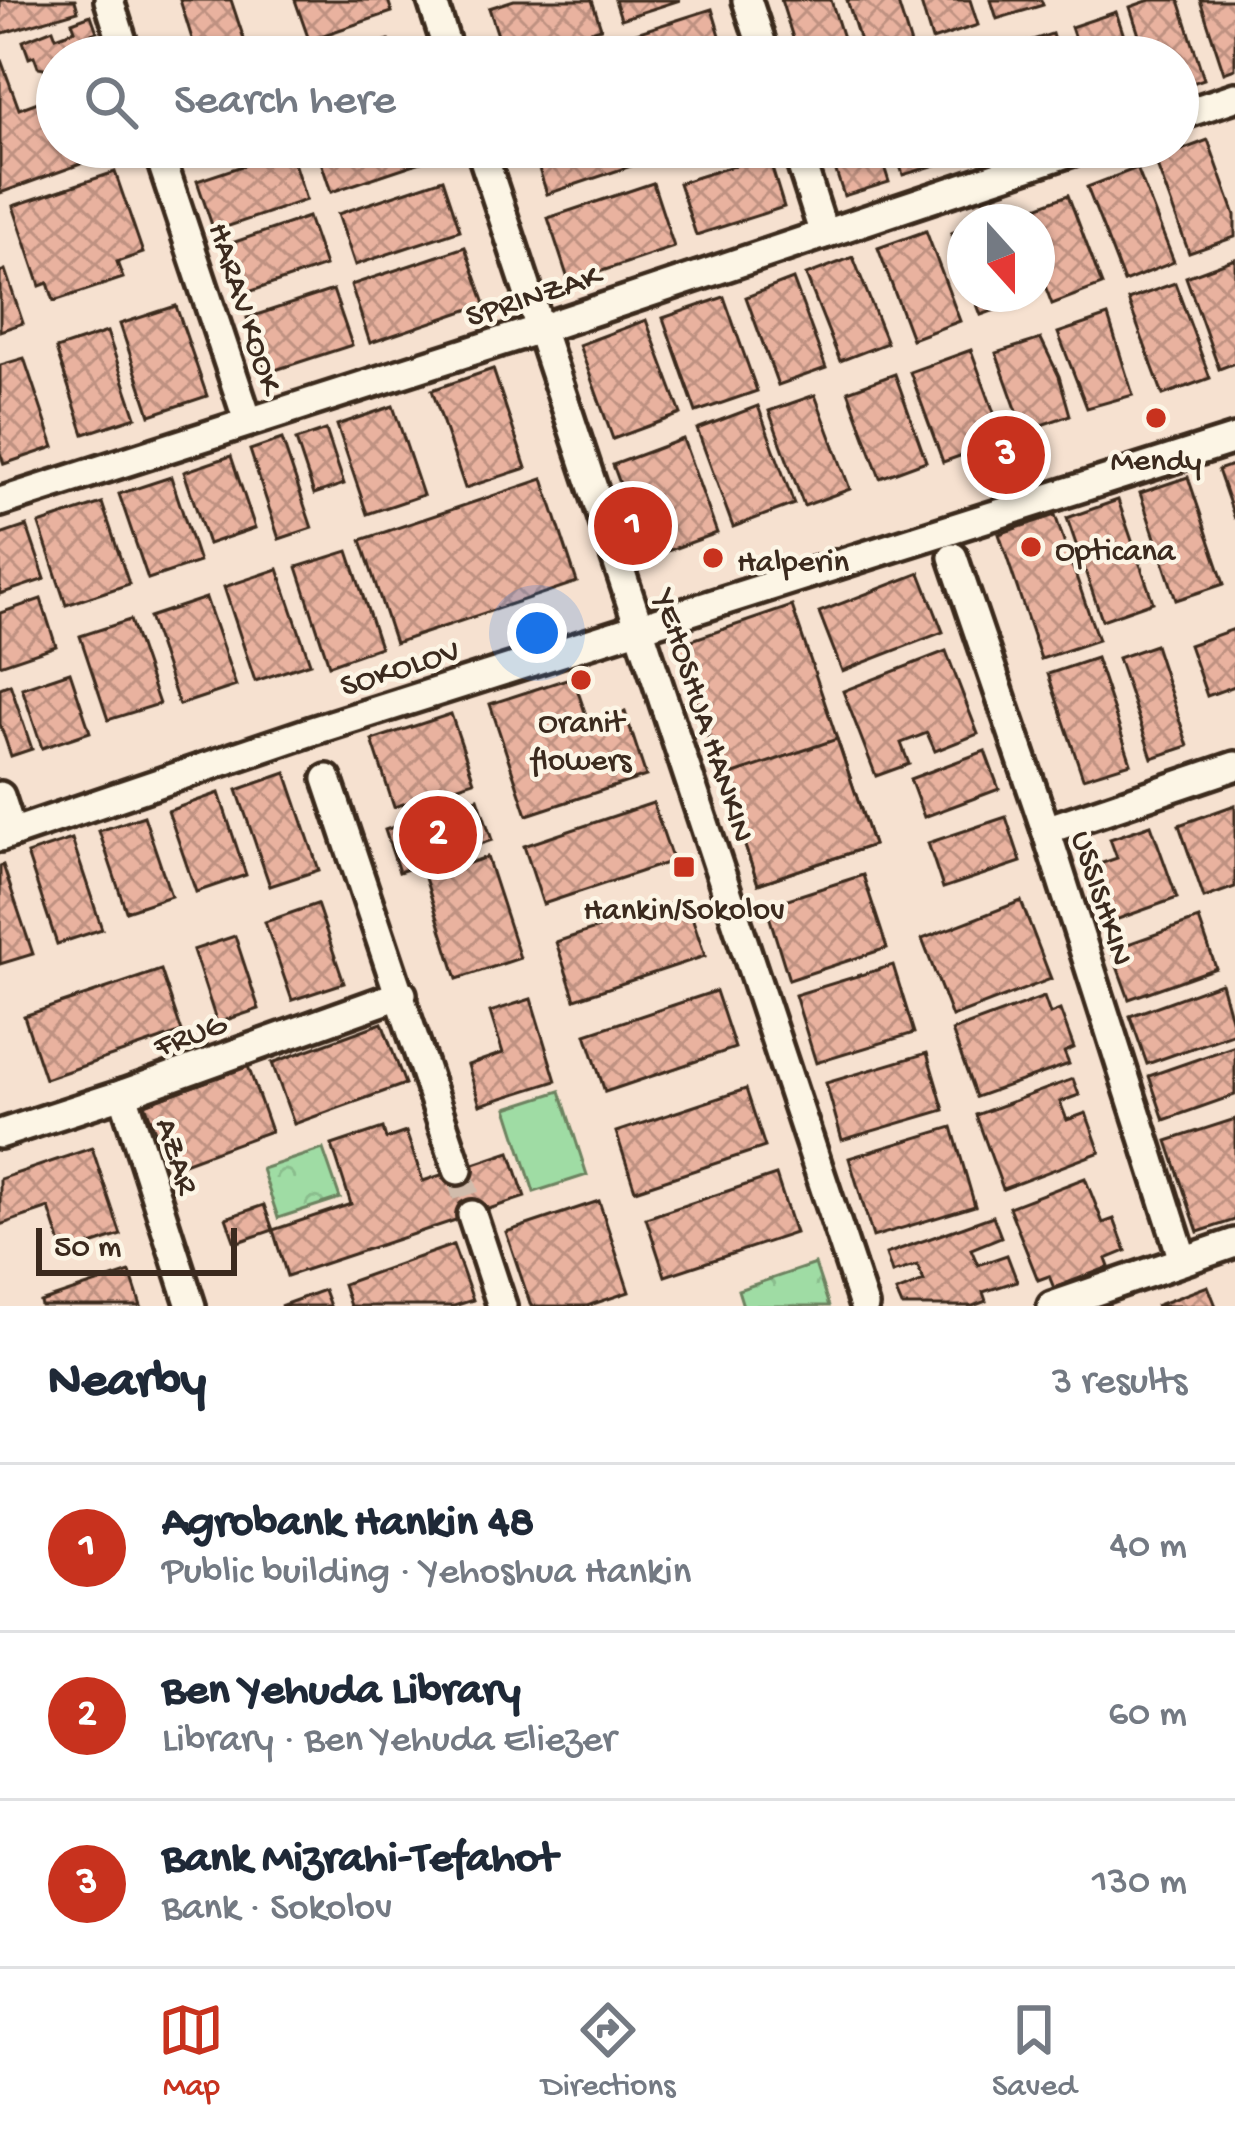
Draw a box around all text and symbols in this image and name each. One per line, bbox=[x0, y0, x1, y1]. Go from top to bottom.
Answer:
search box bbox=[36, 36, 1199, 168]
icon: search bbox=[78, 69, 144, 135]
text: Search here bbox=[174, 76, 396, 129]
north arrow bbox=[947, 204, 1055, 312]
street label: HARAV KOOK bbox=[197, 219, 289, 403]
street label: SPRINZAK bbox=[462, 258, 610, 338]
marker: Mendy bbox=[1143, 405, 1169, 431]
pin: 3 bbox=[967, 410, 1045, 500]
place label: Mendy bbox=[1110, 444, 1202, 482]
pin: 1 bbox=[594, 481, 672, 571]
marker: Opticana bbox=[1018, 534, 1044, 560]
place label: Opticana bbox=[1055, 534, 1177, 572]
marker: Halperin bbox=[700, 545, 726, 571]
place label: Halperin bbox=[737, 545, 850, 583]
street label: YEHOSHUA HANKIN bbox=[642, 583, 760, 848]
your location bbox=[507, 603, 567, 663]
street label: SOKOLOV bbox=[336, 634, 465, 708]
marker: Oranit flowers bbox=[568, 667, 594, 693]
place label: Oranit flowers bbox=[530, 706, 632, 782]
pin: 2 bbox=[399, 790, 477, 880]
street label: USSISHKIN bbox=[1060, 827, 1139, 971]
marker: Hankin/Sokolov bbox=[671, 854, 697, 880]
place label: Hankin/Sokolov bbox=[583, 893, 785, 931]
street label: FRUG bbox=[149, 1007, 233, 1068]
street label: AZAR bbox=[144, 1114, 205, 1201]
scale bar bbox=[36, 1222, 237, 1275]
text: 50 m bbox=[54, 1230, 121, 1268]
text: Nearby bbox=[48, 1354, 206, 1414]
text: 3 results bbox=[1052, 1361, 1187, 1407]
text: Agrobank Hankin 48 bbox=[162, 1498, 534, 1551]
text: 1 bbox=[79, 1525, 95, 1571]
text: 40 m bbox=[1109, 1525, 1187, 1571]
text: Public building · Yehoshua Hankin bbox=[162, 1551, 691, 1597]
text: Ben Yehuda Library bbox=[162, 1666, 521, 1719]
text: 2 bbox=[77, 1693, 97, 1739]
text: 60 m bbox=[1108, 1693, 1187, 1739]
text: Library · Ben Yehuda Eliezer bbox=[162, 1719, 616, 1765]
text: Bank Mizrahi-Tefahot bbox=[162, 1834, 557, 1887]
text: 3 bbox=[77, 1861, 97, 1907]
text: 130 m bbox=[1092, 1861, 1187, 1907]
text: Bank · Sokolov bbox=[162, 1887, 392, 1933]
tab: Map bbox=[158, 1997, 224, 2107]
tab: Directions bbox=[541, 1997, 675, 2107]
tab: Saved bbox=[992, 1997, 1077, 2107]

